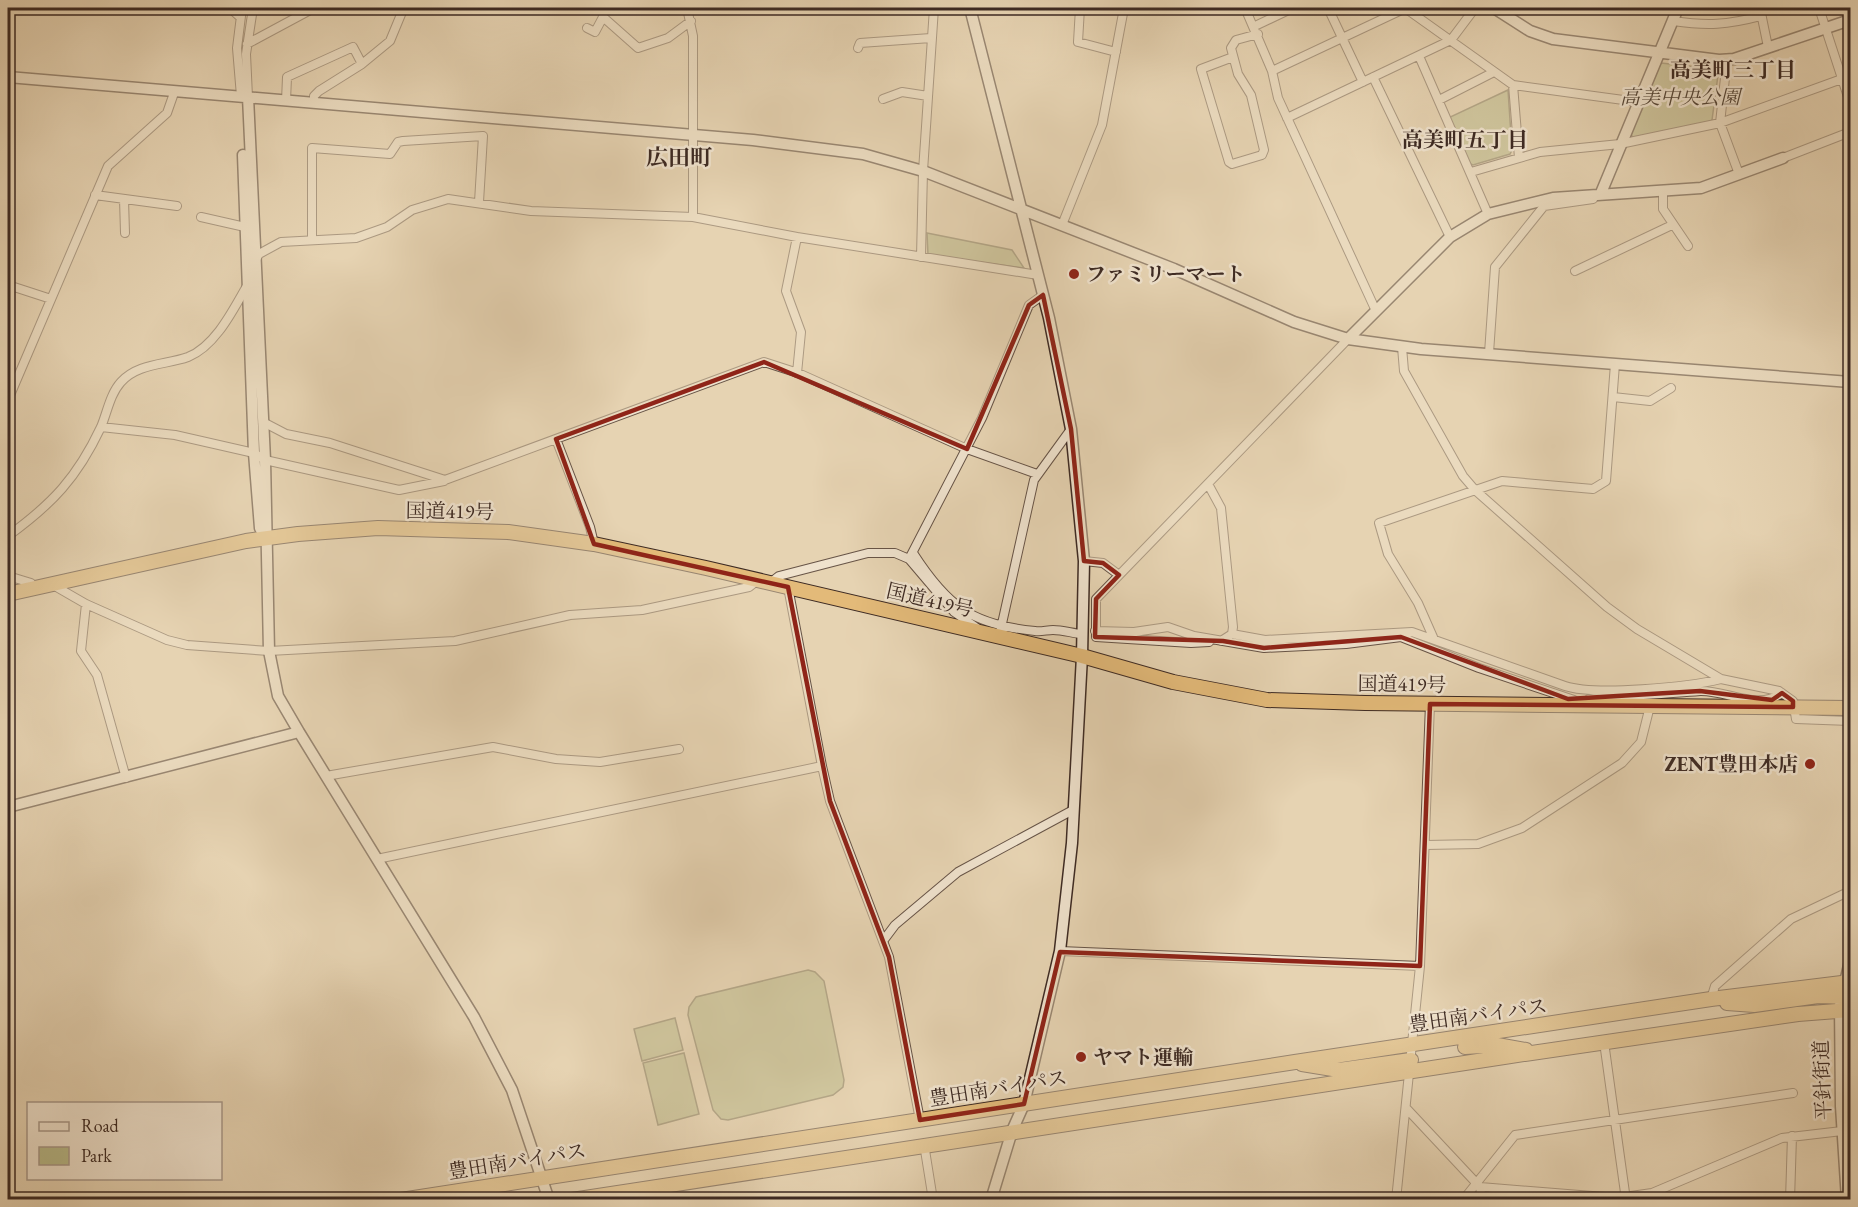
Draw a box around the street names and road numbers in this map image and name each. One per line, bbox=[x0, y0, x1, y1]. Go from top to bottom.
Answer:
street label: 国道419号 bbox=[405, 497, 495, 525]
street label: 国道419号 bbox=[884, 577, 976, 623]
street label: 国道419号 bbox=[1357, 670, 1447, 698]
street label: 豊田南バイパス bbox=[1407, 992, 1549, 1038]
street label: 平針街道 bbox=[1808, 1040, 1836, 1120]
street label: 豊田南バイパス bbox=[927, 1064, 1069, 1112]
street label: 豊田南バイパス bbox=[446, 1137, 588, 1185]

